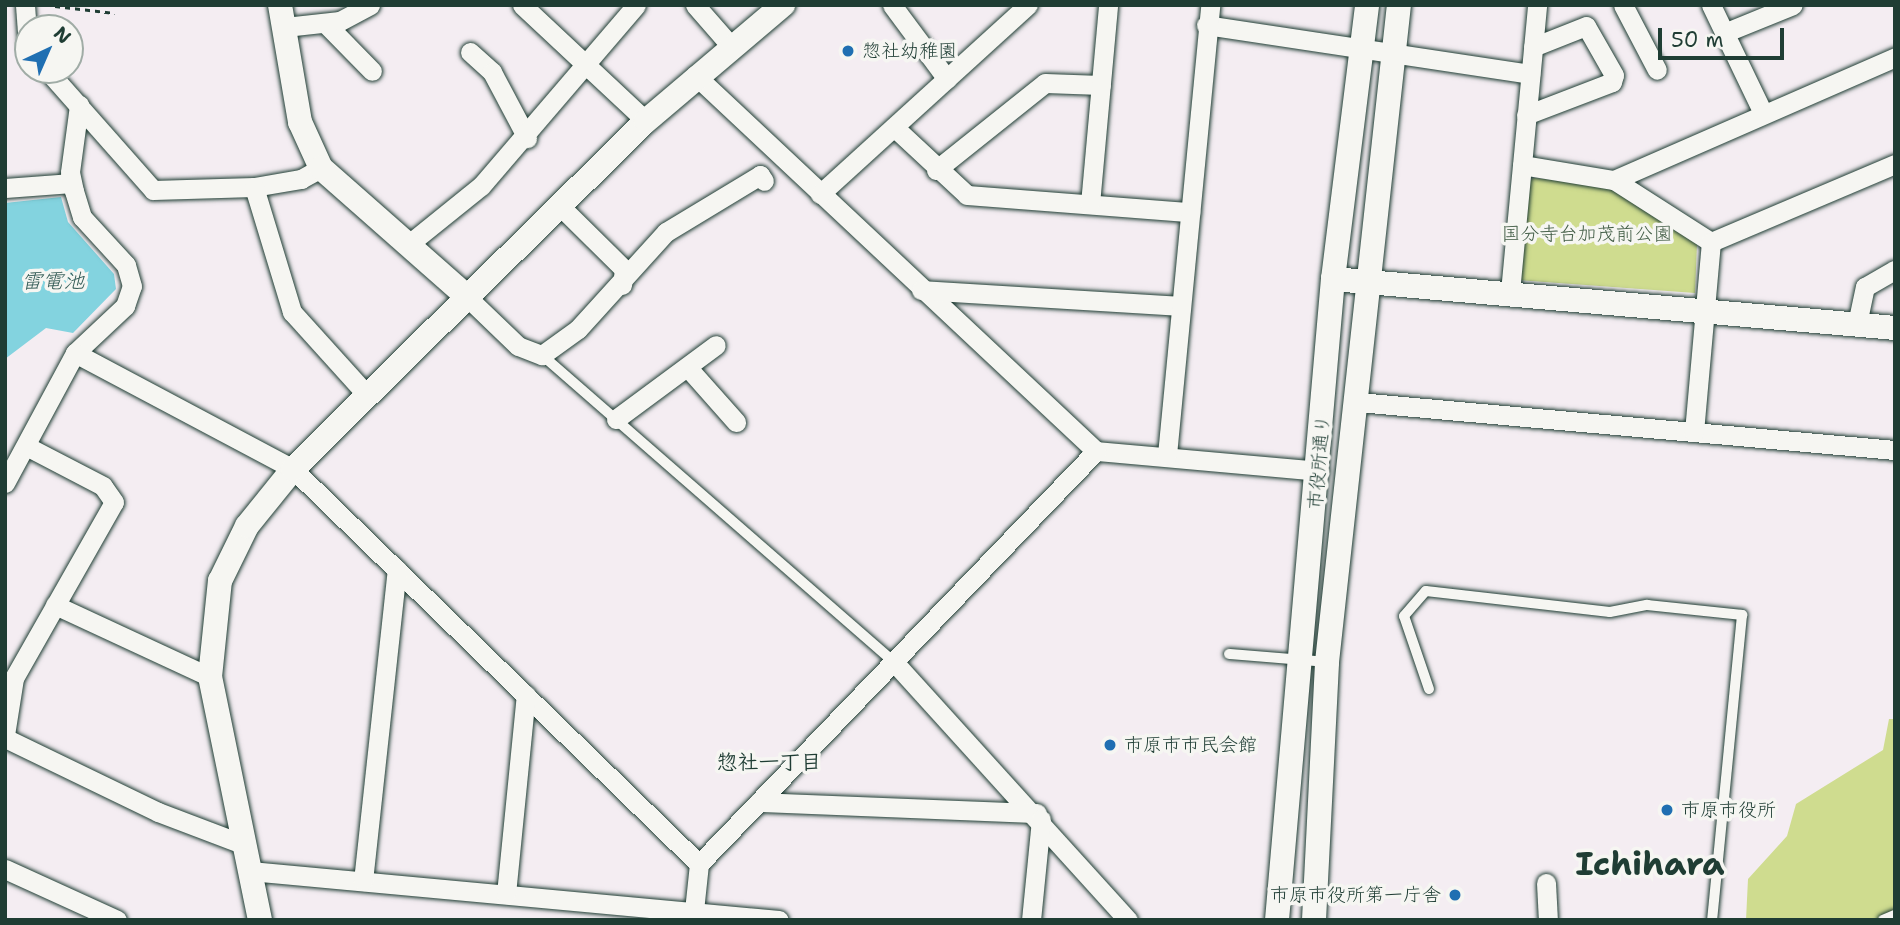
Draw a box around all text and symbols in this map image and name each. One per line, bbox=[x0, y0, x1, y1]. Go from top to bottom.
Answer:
north arrow bbox=[14, 14, 84, 84]
scale bar bbox=[1662, 14, 1788, 58]
text: N bbox=[48, 21, 77, 49]
text: 50 m bbox=[1671, 26, 1724, 54]
place label: 惣社幼稚園 bbox=[862, 40, 957, 62]
marker: 惣社幼稚園 bbox=[840, 43, 856, 59]
park label: 国分寺台加茂前公園 bbox=[1502, 223, 1672, 245]
water label: 雷電池 bbox=[22, 268, 84, 294]
street label: 市役所通り bbox=[1304, 414, 1334, 510]
place label: 市原市市民会館 bbox=[1124, 734, 1257, 756]
marker: 市原市市民会館 bbox=[1102, 737, 1118, 753]
district label: 惣社一丁目 bbox=[717, 749, 821, 775]
place label: 市原市役所 bbox=[1681, 799, 1776, 821]
marker: 市原市役所 bbox=[1659, 802, 1675, 818]
district label: Ichihara bbox=[1575, 844, 1725, 884]
place label: 市原市役所第一庁舎 bbox=[1270, 884, 1441, 906]
marker: 市原市役所第一庁舎 bbox=[1447, 887, 1463, 903]

